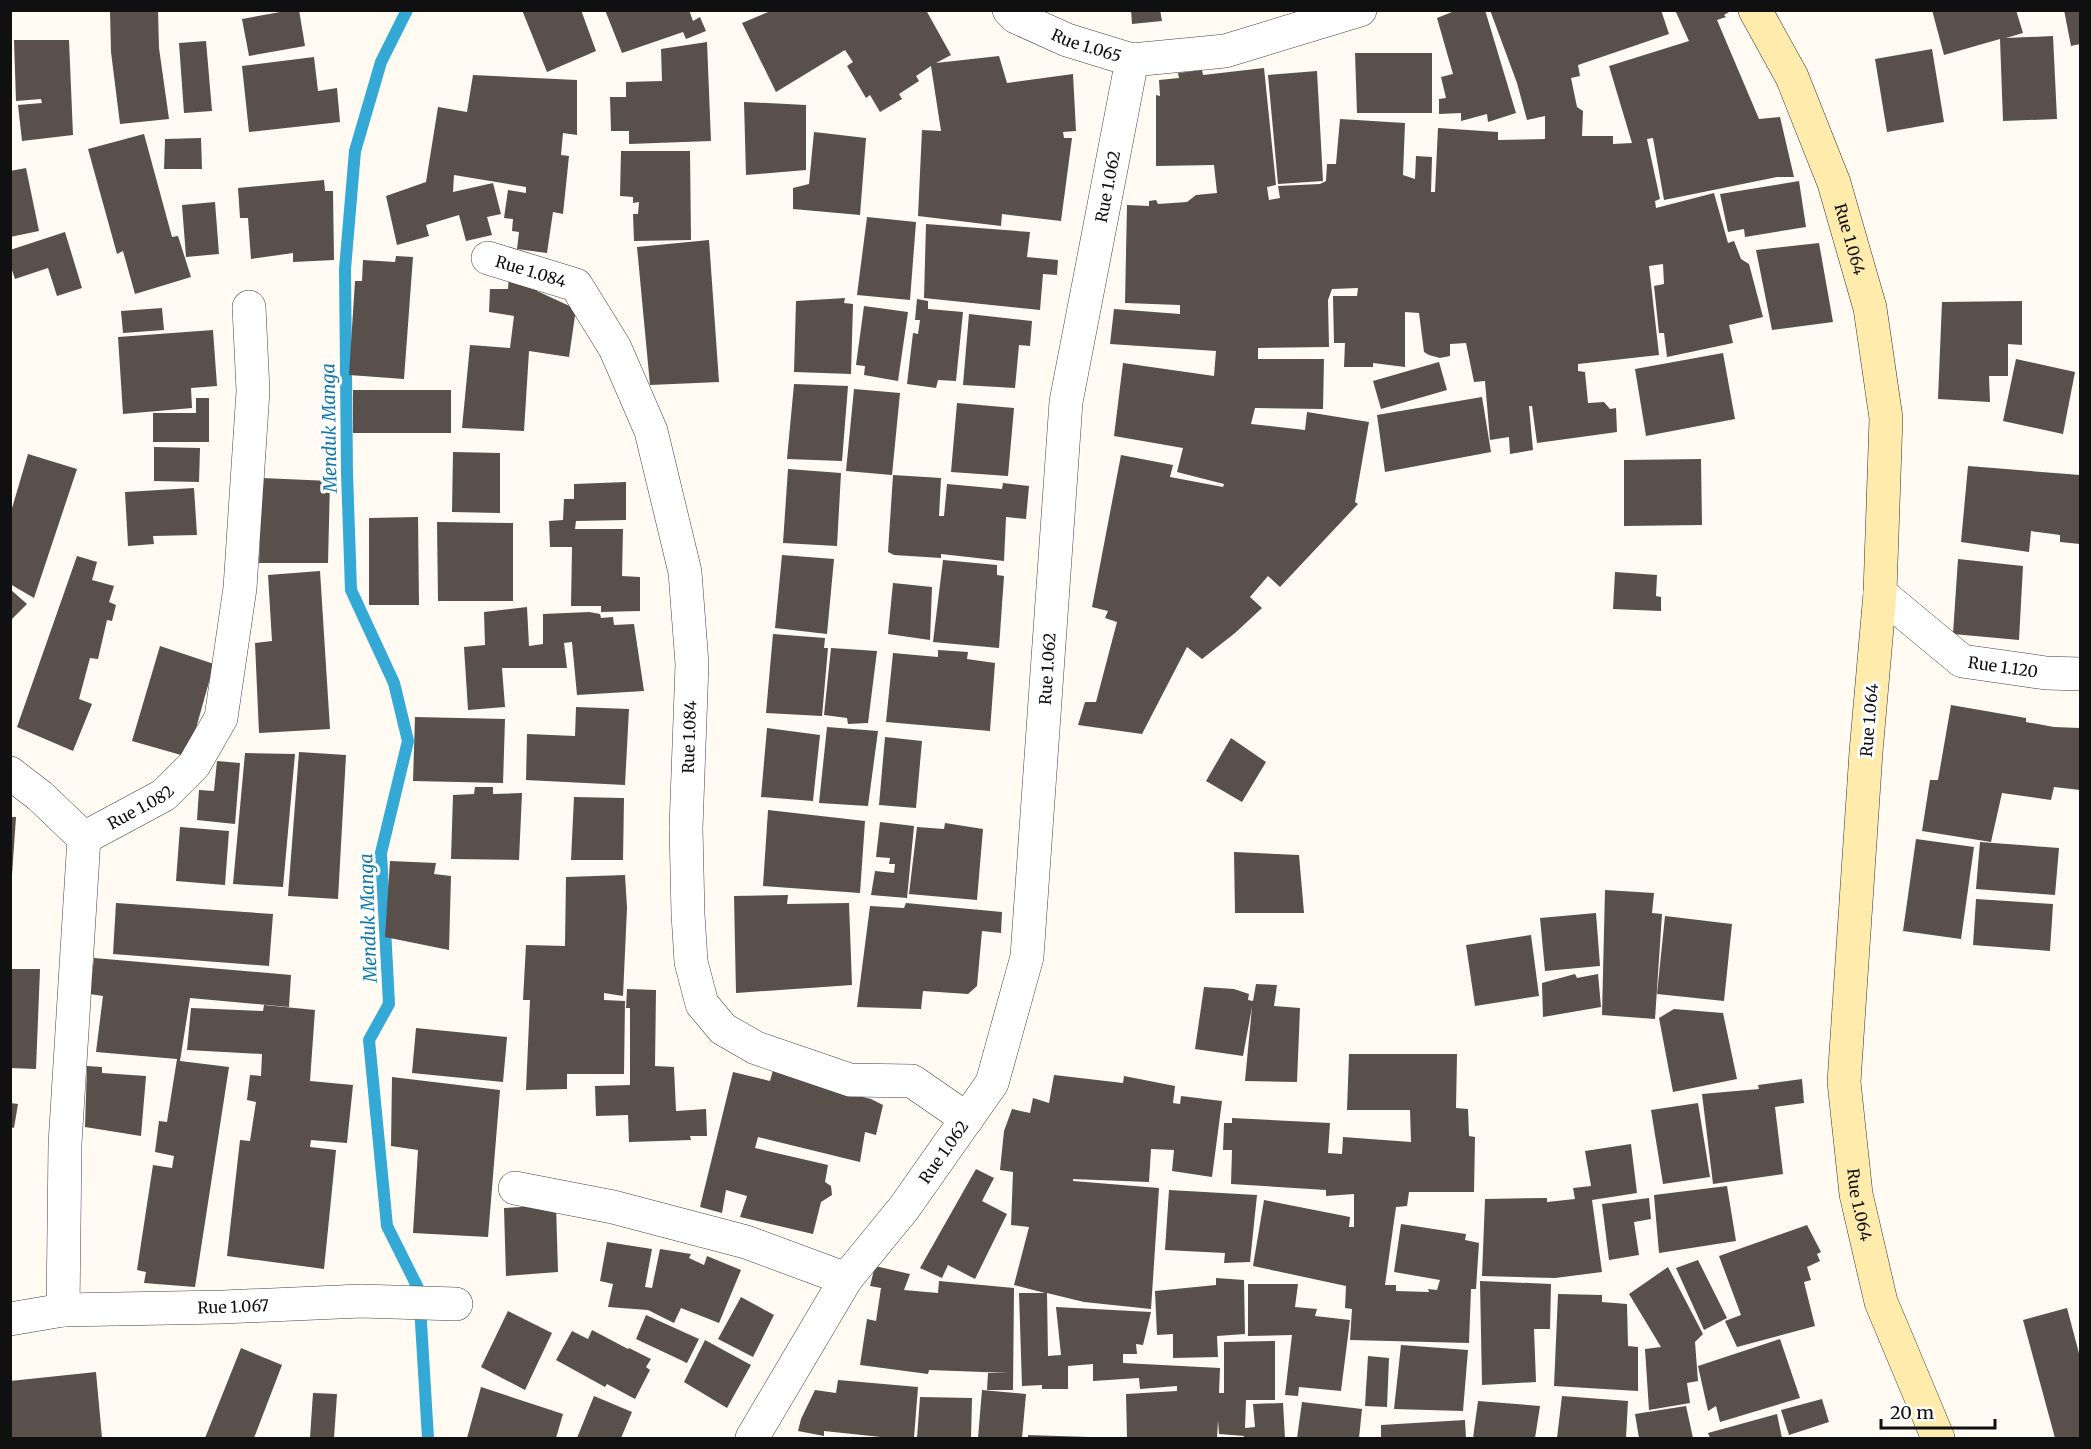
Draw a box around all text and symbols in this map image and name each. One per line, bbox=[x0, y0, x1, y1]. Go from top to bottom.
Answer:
street label: Rue 1.065 bbox=[1048, 24, 1124, 66]
street label: Rue 1.062 bbox=[1091, 149, 1124, 224]
street label: Rue 1.064 bbox=[1830, 201, 1870, 277]
street label: Rue 1.084 bbox=[493, 251, 569, 292]
water label: Menduk Manga bbox=[316, 363, 342, 494]
street label: Rue 1.062 bbox=[1035, 632, 1060, 706]
street label: Rue 1.120 bbox=[1967, 652, 2039, 682]
street label: Rue 1.064 bbox=[1856, 682, 1882, 757]
street label: Rue 1.084 bbox=[678, 700, 700, 774]
street label: Rue 1.082 bbox=[104, 781, 178, 834]
water label: Menduk Manga bbox=[354, 853, 382, 984]
street label: Rue 1.062 bbox=[914, 1116, 973, 1187]
street label: Rue 1.064 bbox=[1843, 1167, 1877, 1243]
street label: Rue 1.067 bbox=[197, 1295, 269, 1317]
scale bar bbox=[1881, 1392, 1995, 1430]
text: 20 m bbox=[1890, 1401, 1934, 1424]

